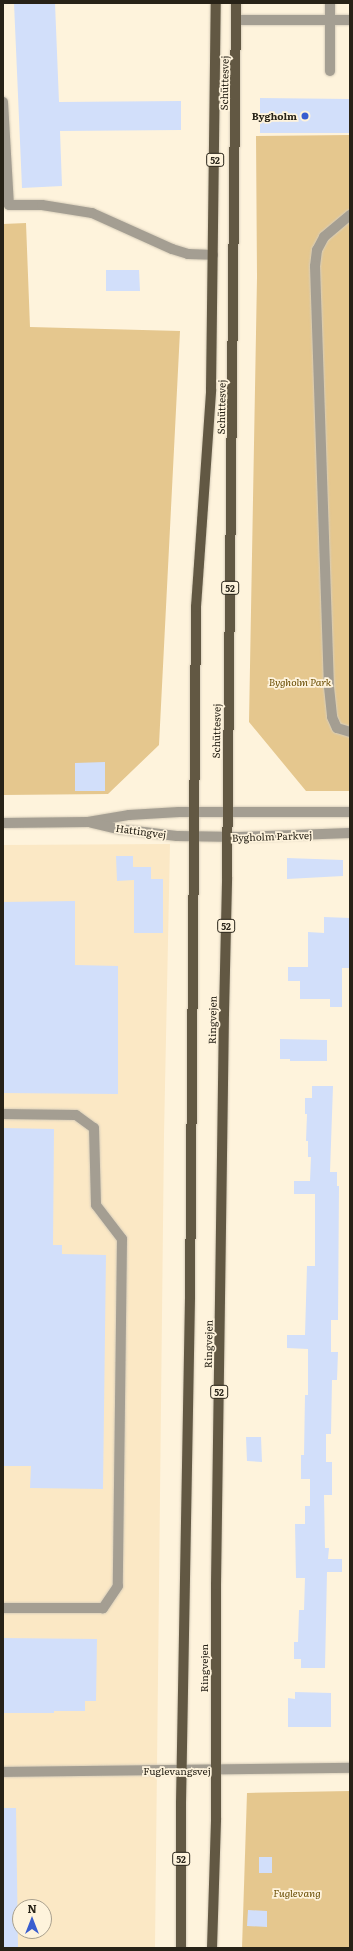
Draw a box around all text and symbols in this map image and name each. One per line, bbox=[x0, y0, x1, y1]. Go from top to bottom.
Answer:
street label: Schüttesvej bbox=[218, 56, 230, 110]
place label: Bygholm bbox=[252, 110, 297, 122]
marker: Bygholm bbox=[300, 111, 310, 121]
road number: 52 bbox=[206, 153, 224, 167]
street label: Schüttesvej bbox=[215, 380, 227, 434]
road number: 52 bbox=[221, 581, 239, 595]
park label: Bygholm Park bbox=[269, 676, 331, 688]
street label: Schüttesvej bbox=[210, 704, 222, 758]
street label: Hattingvej bbox=[115, 822, 167, 840]
street label: Bygholm Parkvej bbox=[232, 829, 312, 843]
road number: 52 bbox=[217, 919, 235, 933]
street label: Ringvejen bbox=[206, 996, 218, 1044]
street label: Ringvejen bbox=[202, 1320, 214, 1368]
road number: 52 bbox=[210, 1385, 228, 1399]
street label: Ringvejen bbox=[198, 1644, 210, 1692]
street label: Fuglevangsvej bbox=[143, 1765, 211, 1777]
road number: 52 bbox=[172, 1852, 190, 1866]
park label: Fuglevang bbox=[273, 1887, 321, 1899]
north arrow bbox=[12, 1899, 52, 1939]
text: N bbox=[27, 1900, 37, 1916]

